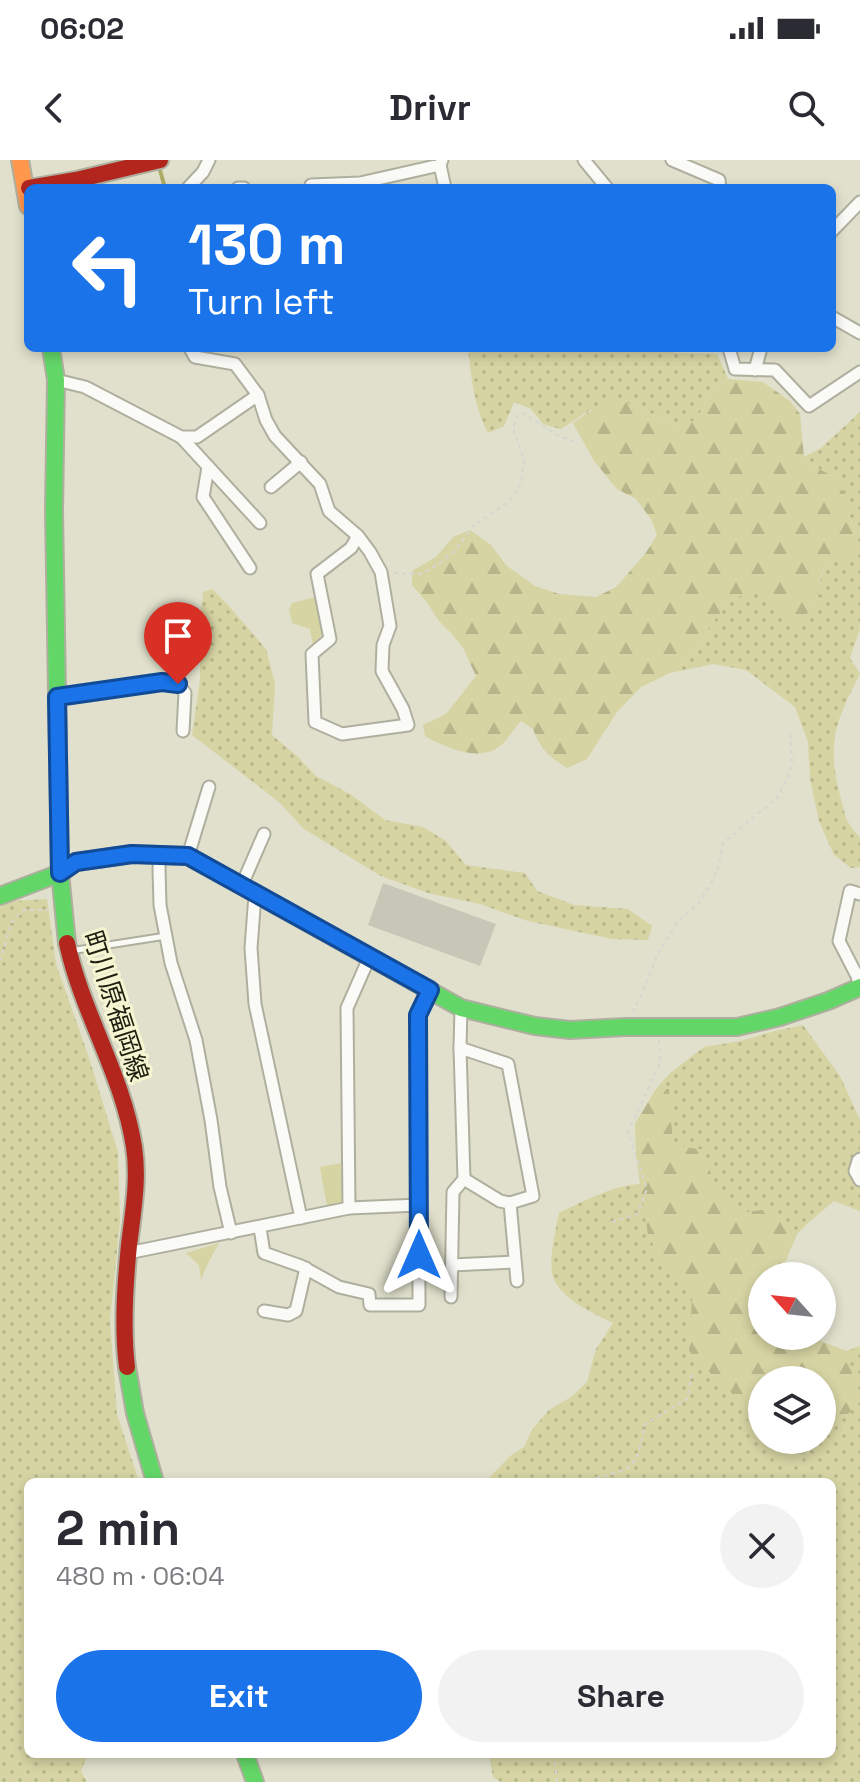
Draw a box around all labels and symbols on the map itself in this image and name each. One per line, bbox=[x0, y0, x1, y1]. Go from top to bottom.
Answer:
pin bbox=[144, 602, 212, 684]
street label: 町川原福岡線 bbox=[76, 927, 156, 1085]
position arrow bbox=[377, 1213, 461, 1297]
north arrow bbox=[748, 1262, 836, 1350]

